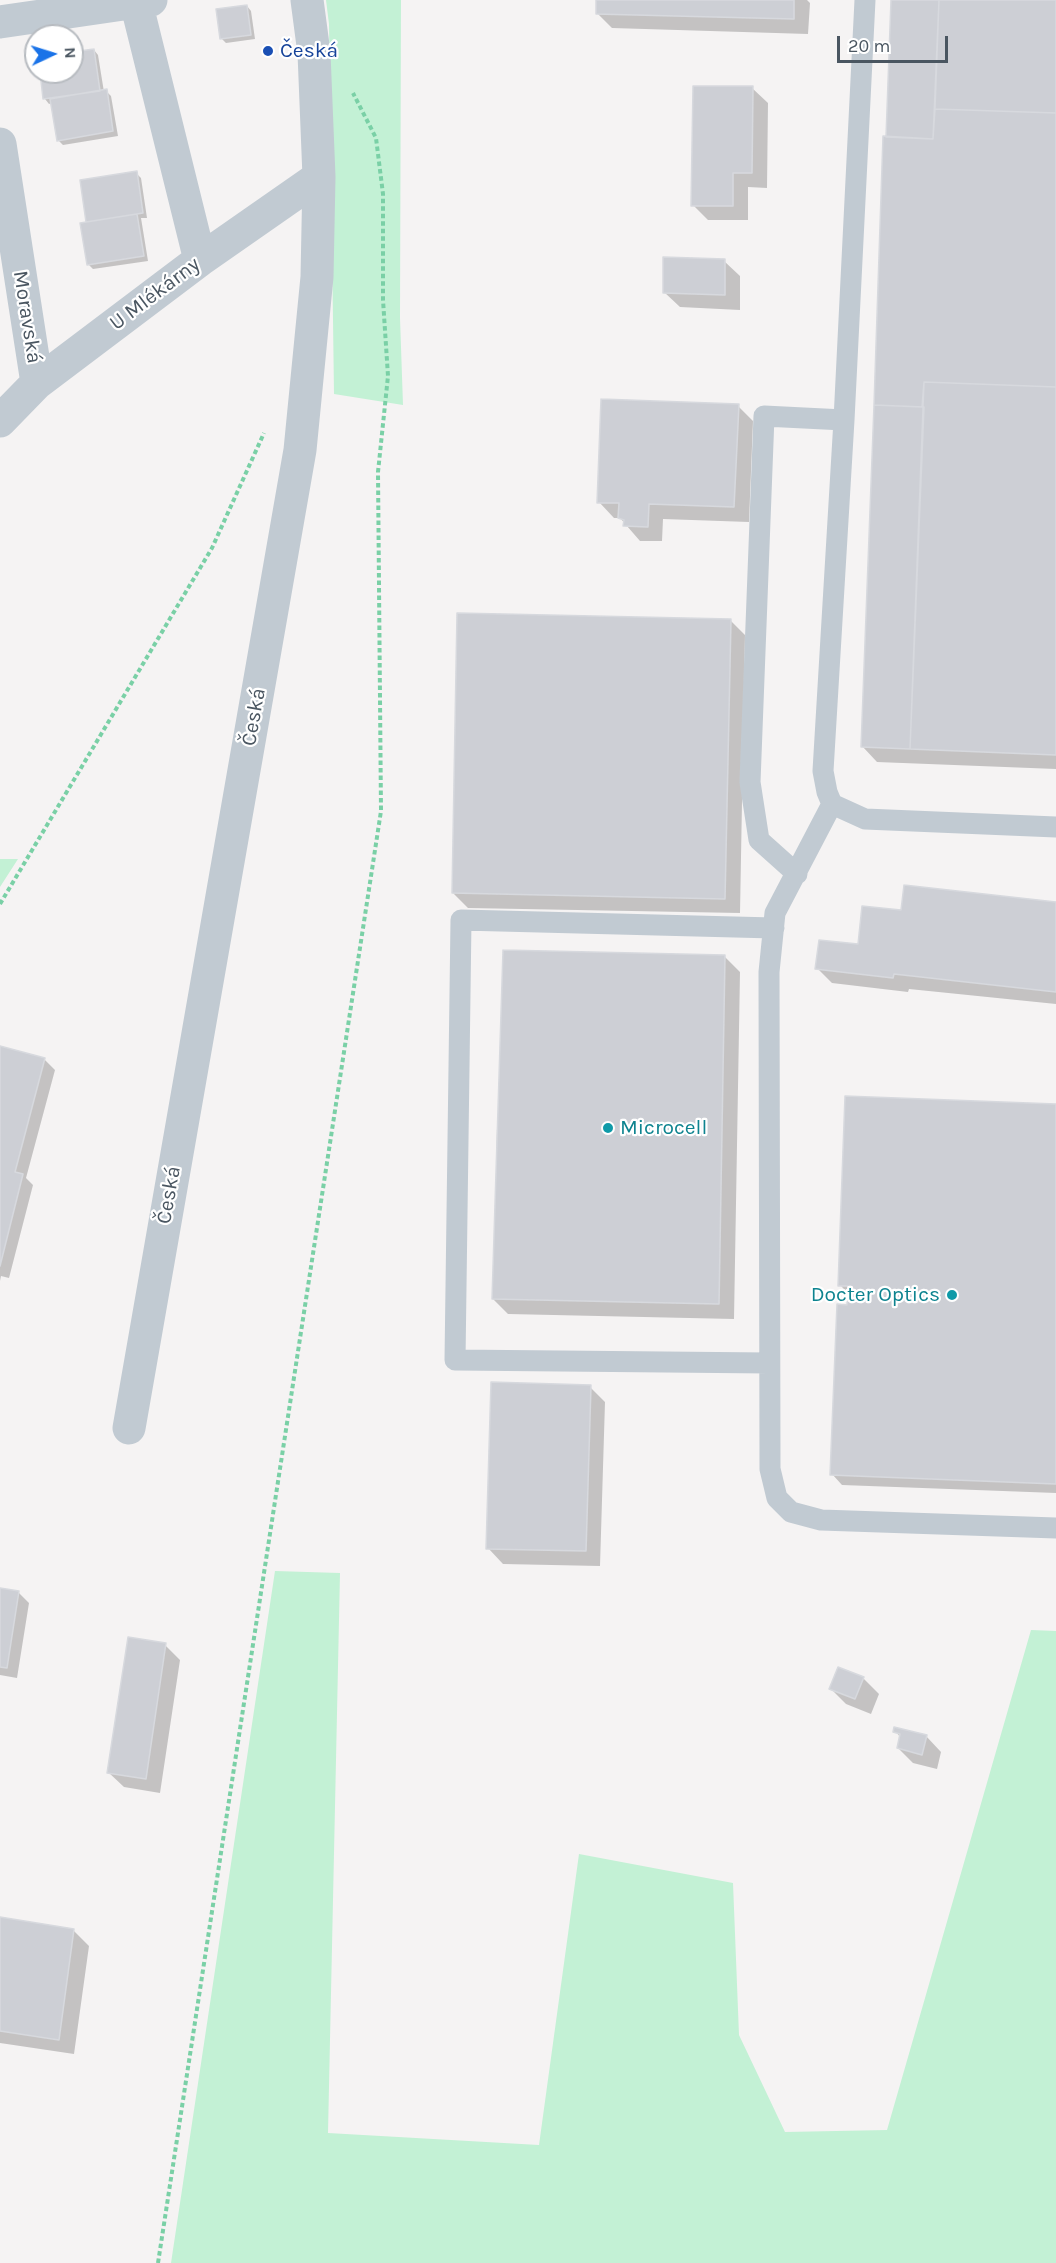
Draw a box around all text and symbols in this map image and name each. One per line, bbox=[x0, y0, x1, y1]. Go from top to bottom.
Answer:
north arrow bbox=[24, 24, 84, 84]
scale bar bbox=[840, 24, 951, 62]
text: 20 m bbox=[848, 35, 890, 57]
place label: Česká bbox=[280, 38, 338, 64]
marker: Česká bbox=[261, 44, 275, 58]
text: N bbox=[61, 46, 80, 59]
street label: U Mlékárny bbox=[105, 252, 205, 336]
street label: Moravská bbox=[7, 269, 47, 365]
street label: Česká bbox=[237, 686, 271, 748]
place label: Microcell bbox=[620, 1115, 707, 1141]
marker: Microcell bbox=[601, 1121, 615, 1135]
street label: Česká bbox=[152, 1164, 186, 1226]
place label: Docter Optics bbox=[811, 1282, 940, 1308]
marker: Docter Optics bbox=[945, 1288, 959, 1302]

